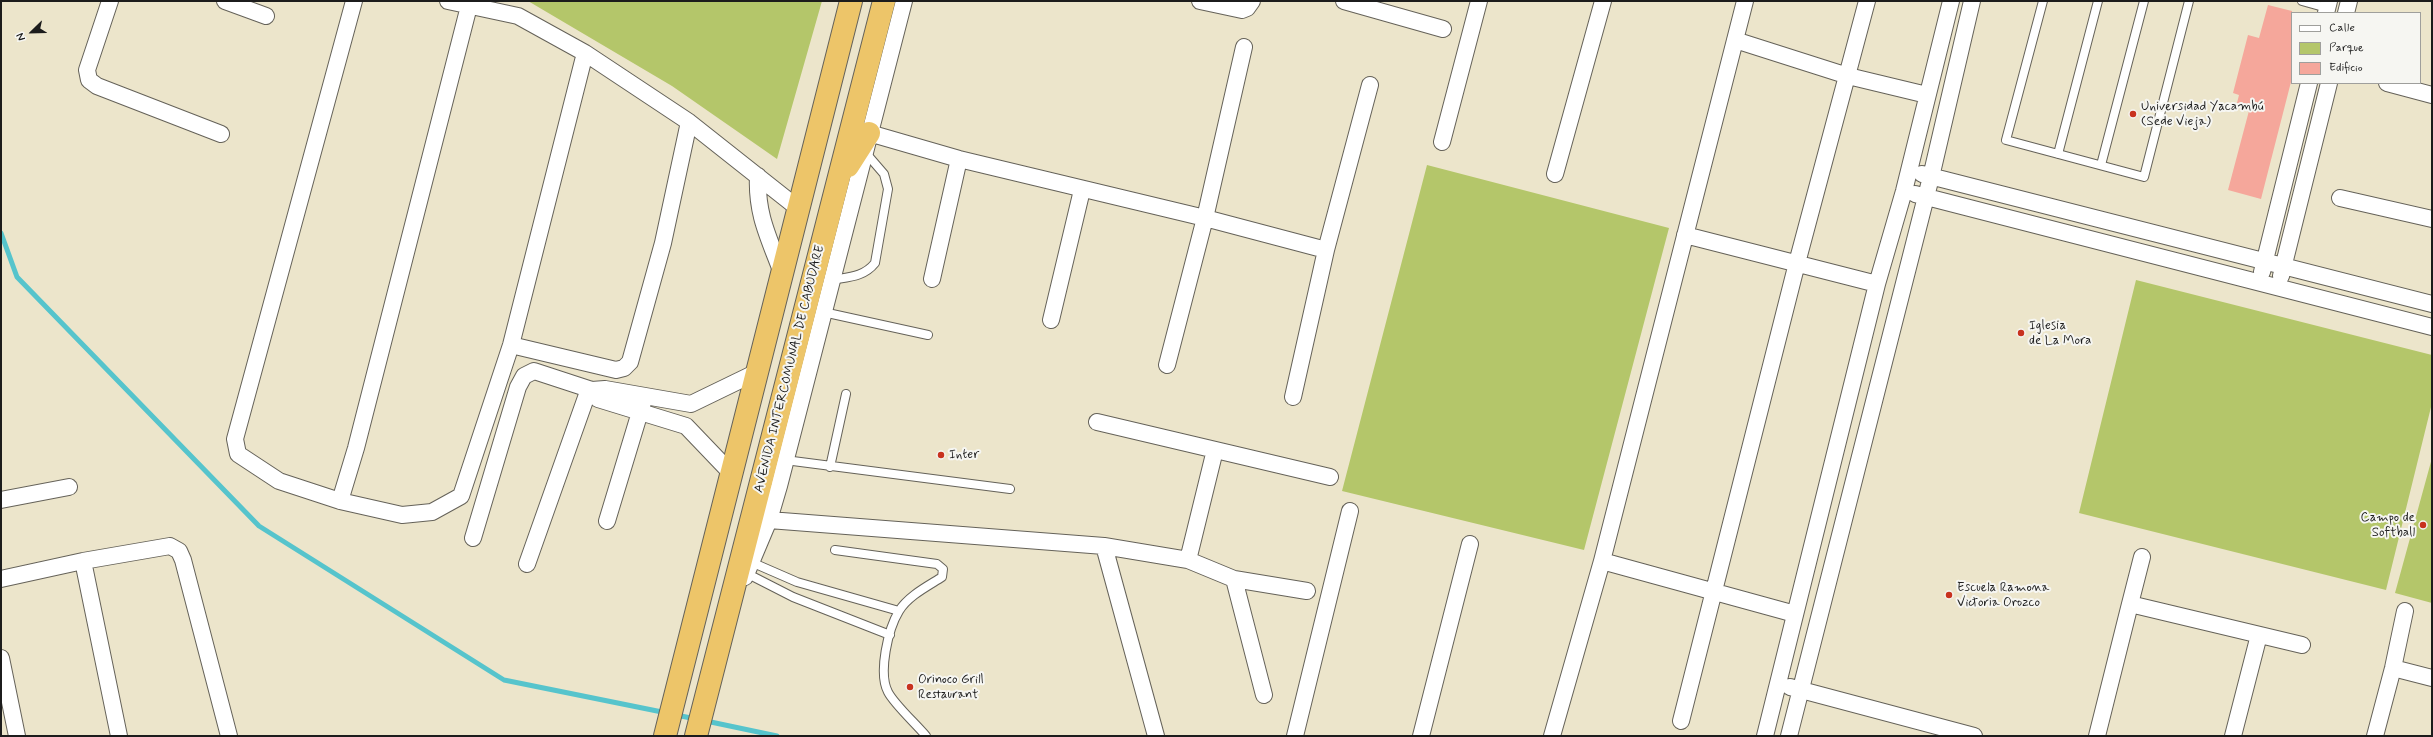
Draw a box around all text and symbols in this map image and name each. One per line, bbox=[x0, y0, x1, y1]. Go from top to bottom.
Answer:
north arrow bbox=[12, 12, 52, 52]
legend bbox=[2291, 12, 2421, 84]
text: Calle bbox=[2329, 20, 2355, 36]
text: N bbox=[13, 31, 29, 43]
text: Parque bbox=[2329, 40, 2364, 56]
text: Edificio bbox=[2329, 60, 2363, 76]
place label: Universidad Yacambú (Sede Vieja) bbox=[2141, 99, 2264, 130]
marker: Universidad Yacambú (Sede Vieja) bbox=[2128, 109, 2138, 119]
street label: AVENIDA INTERCOMUNAL DE CABUDARE bbox=[752, 243, 828, 495]
place label: Iglesia de La Mora bbox=[2029, 318, 2091, 349]
marker: Iglesia de La Mora bbox=[2016, 328, 2026, 338]
place label: Inter bbox=[949, 447, 979, 463]
marker: Inter bbox=[936, 450, 946, 460]
place label: Campo de Softball bbox=[2360, 510, 2415, 541]
marker: Campo de Softball bbox=[2418, 520, 2428, 530]
place label: Escuela Ramona Victoria Orozco bbox=[1957, 580, 2049, 611]
marker: Escuela Ramona Victoria Orozco bbox=[1944, 590, 1954, 600]
place label: Orinoco Grill Restaurant bbox=[918, 672, 984, 703]
marker: Orinoco Grill Restaurant bbox=[905, 682, 915, 692]

